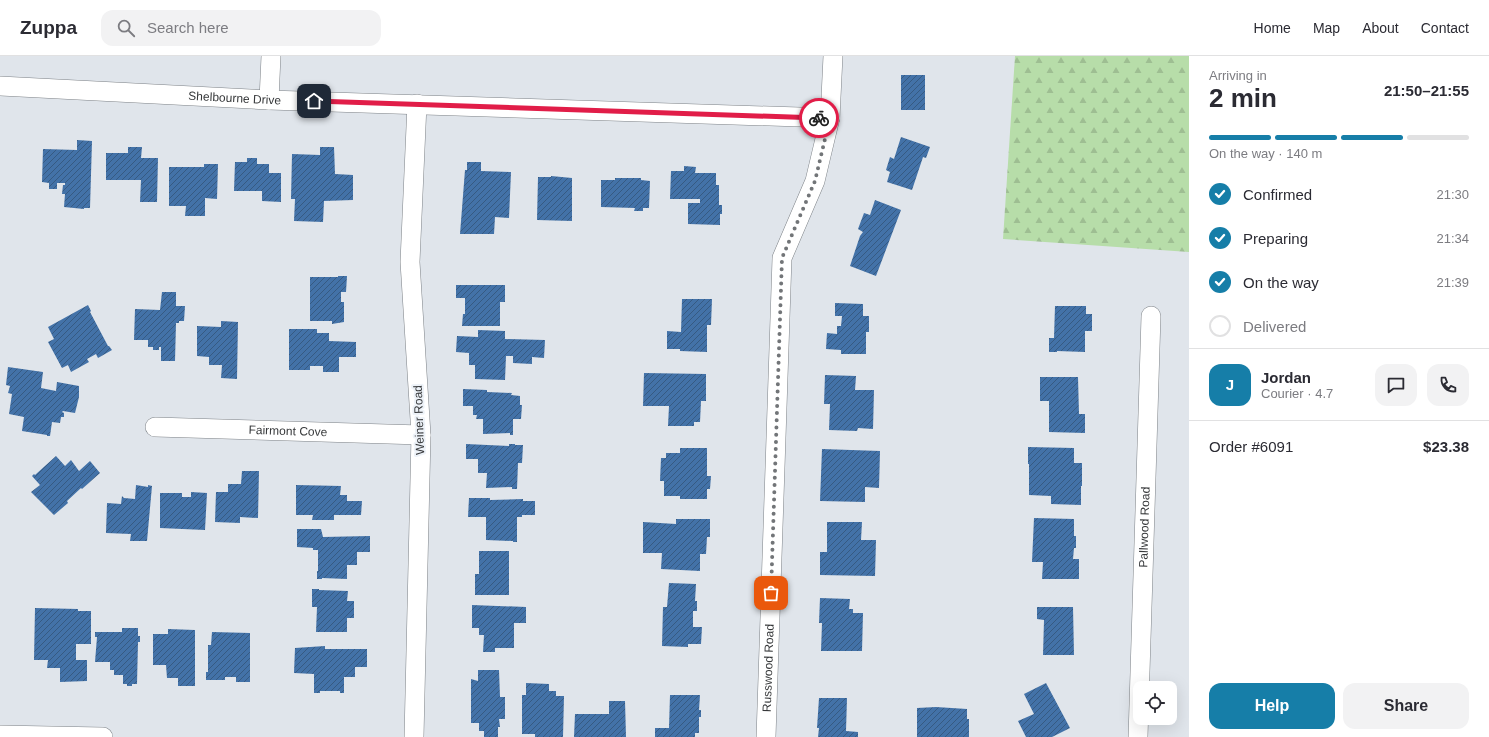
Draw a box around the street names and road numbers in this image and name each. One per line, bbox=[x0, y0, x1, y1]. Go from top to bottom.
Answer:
street label: Shelbourne Drive bbox=[188, 89, 282, 107]
street label: Weiner Road bbox=[411, 385, 427, 455]
street label: Fairmont Cove bbox=[248, 423, 328, 439]
street label: Pallwood Road bbox=[1136, 486, 1153, 568]
street label: Russwood Road bbox=[760, 624, 777, 712]

